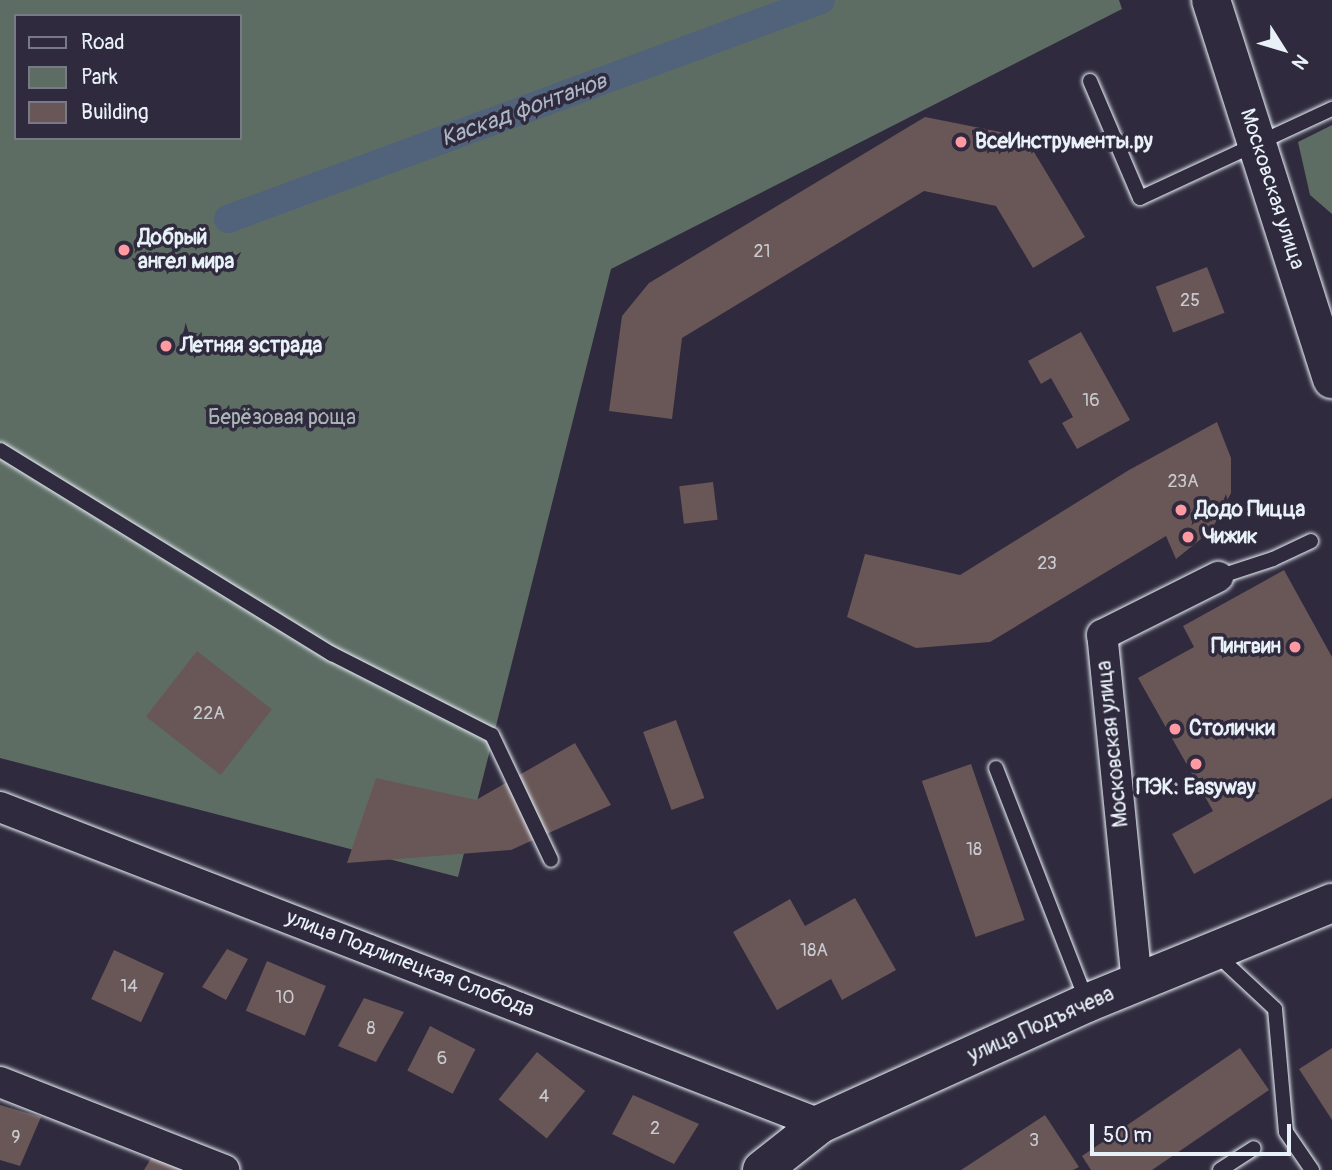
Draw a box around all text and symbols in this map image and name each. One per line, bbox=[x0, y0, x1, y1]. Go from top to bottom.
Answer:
legend bbox=[14, 14, 242, 140]
north arrow bbox=[1248, 14, 1318, 84]
text: Road bbox=[81, 29, 125, 56]
text: N bbox=[1286, 49, 1313, 74]
text: Park bbox=[81, 64, 118, 91]
water label: Каскад фонтанов bbox=[437, 67, 611, 153]
text: Building bbox=[81, 99, 148, 126]
street label: Московская улица bbox=[1234, 105, 1310, 273]
place label: ВсеИнструменты.ру bbox=[975, 129, 1153, 155]
marker: ВсеИнструменты.ру bbox=[953, 134, 969, 150]
place label: Добрый ангел мира bbox=[138, 225, 234, 275]
house number: 21 bbox=[753, 241, 771, 263]
marker: Добрый ангел мира bbox=[116, 242, 132, 258]
house number: 25 bbox=[1180, 290, 1200, 312]
place label: Летняя эстрада bbox=[180, 333, 322, 359]
marker: Летняя эстрада bbox=[158, 338, 174, 354]
house number: 16 bbox=[1082, 390, 1100, 412]
park label: Берёзовая роща bbox=[208, 405, 356, 431]
house number: 23А bbox=[1167, 471, 1199, 493]
place label: Додо Пицца bbox=[1195, 497, 1305, 523]
marker: Додо Пицца bbox=[1173, 502, 1189, 518]
place label: Чижик bbox=[1202, 524, 1258, 550]
marker: Чижик bbox=[1180, 529, 1196, 545]
house number: 23 bbox=[1037, 553, 1057, 575]
place label: Пингвин bbox=[1211, 634, 1281, 660]
marker: Пингвин bbox=[1287, 639, 1303, 655]
street label: Московская улица bbox=[1092, 659, 1134, 829]
house number: 22А bbox=[193, 703, 225, 725]
place label: Столички bbox=[1189, 716, 1275, 742]
marker: Столички bbox=[1167, 721, 1183, 737]
marker: ПЭК: Easyway bbox=[1188, 756, 1204, 772]
place label: ПЭК: Easyway bbox=[1136, 775, 1256, 801]
house number: 18 bbox=[966, 839, 982, 861]
street label: улица Подлипецкая Слобода bbox=[282, 905, 538, 1023]
house number: 18А bbox=[800, 940, 828, 962]
house number: 14 bbox=[120, 976, 138, 998]
street label: улица Подъячева bbox=[964, 982, 1118, 1068]
house number: 10 bbox=[275, 987, 295, 1009]
house number: 8 bbox=[366, 1018, 376, 1040]
house number: 6 bbox=[437, 1048, 447, 1070]
house number: 4 bbox=[539, 1086, 549, 1108]
scale bar bbox=[1094, 1110, 1295, 1154]
house number: 2 bbox=[650, 1118, 660, 1140]
text: 50 m bbox=[1103, 1122, 1152, 1149]
house number: 9 bbox=[11, 1127, 21, 1149]
house number: 3 bbox=[1029, 1130, 1039, 1152]

